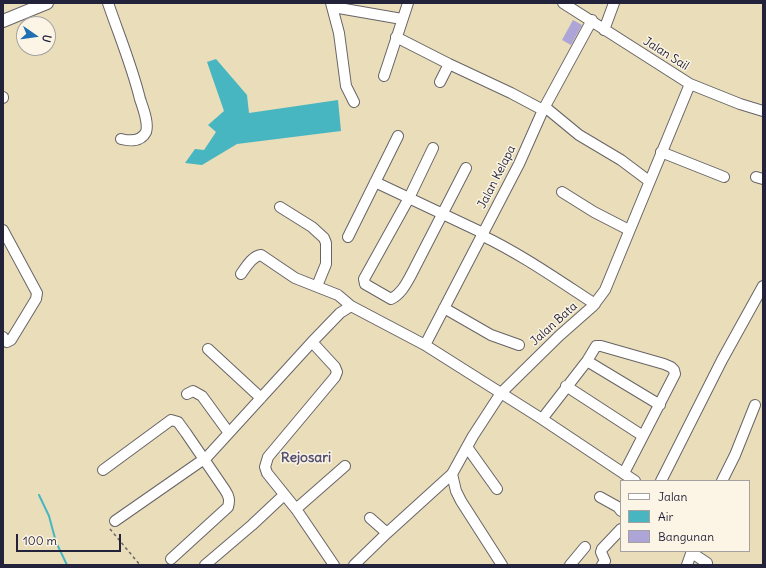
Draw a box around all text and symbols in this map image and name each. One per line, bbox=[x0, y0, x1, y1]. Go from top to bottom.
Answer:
north arrow bbox=[16, 16, 56, 56]
text: U bbox=[39, 33, 54, 44]
street label: Jalan Sail bbox=[640, 34, 692, 74]
street label: Jalan Kelapa bbox=[475, 143, 519, 211]
street label: Jalan Bata bbox=[528, 299, 580, 349]
district label: Rejosari bbox=[281, 450, 331, 466]
legend bbox=[620, 480, 750, 552]
text: Jalan bbox=[658, 489, 687, 504]
text: Air bbox=[658, 509, 673, 524]
scale bar bbox=[18, 526, 123, 552]
text: Bangunan bbox=[658, 529, 714, 544]
text: 100 m bbox=[23, 533, 57, 548]

